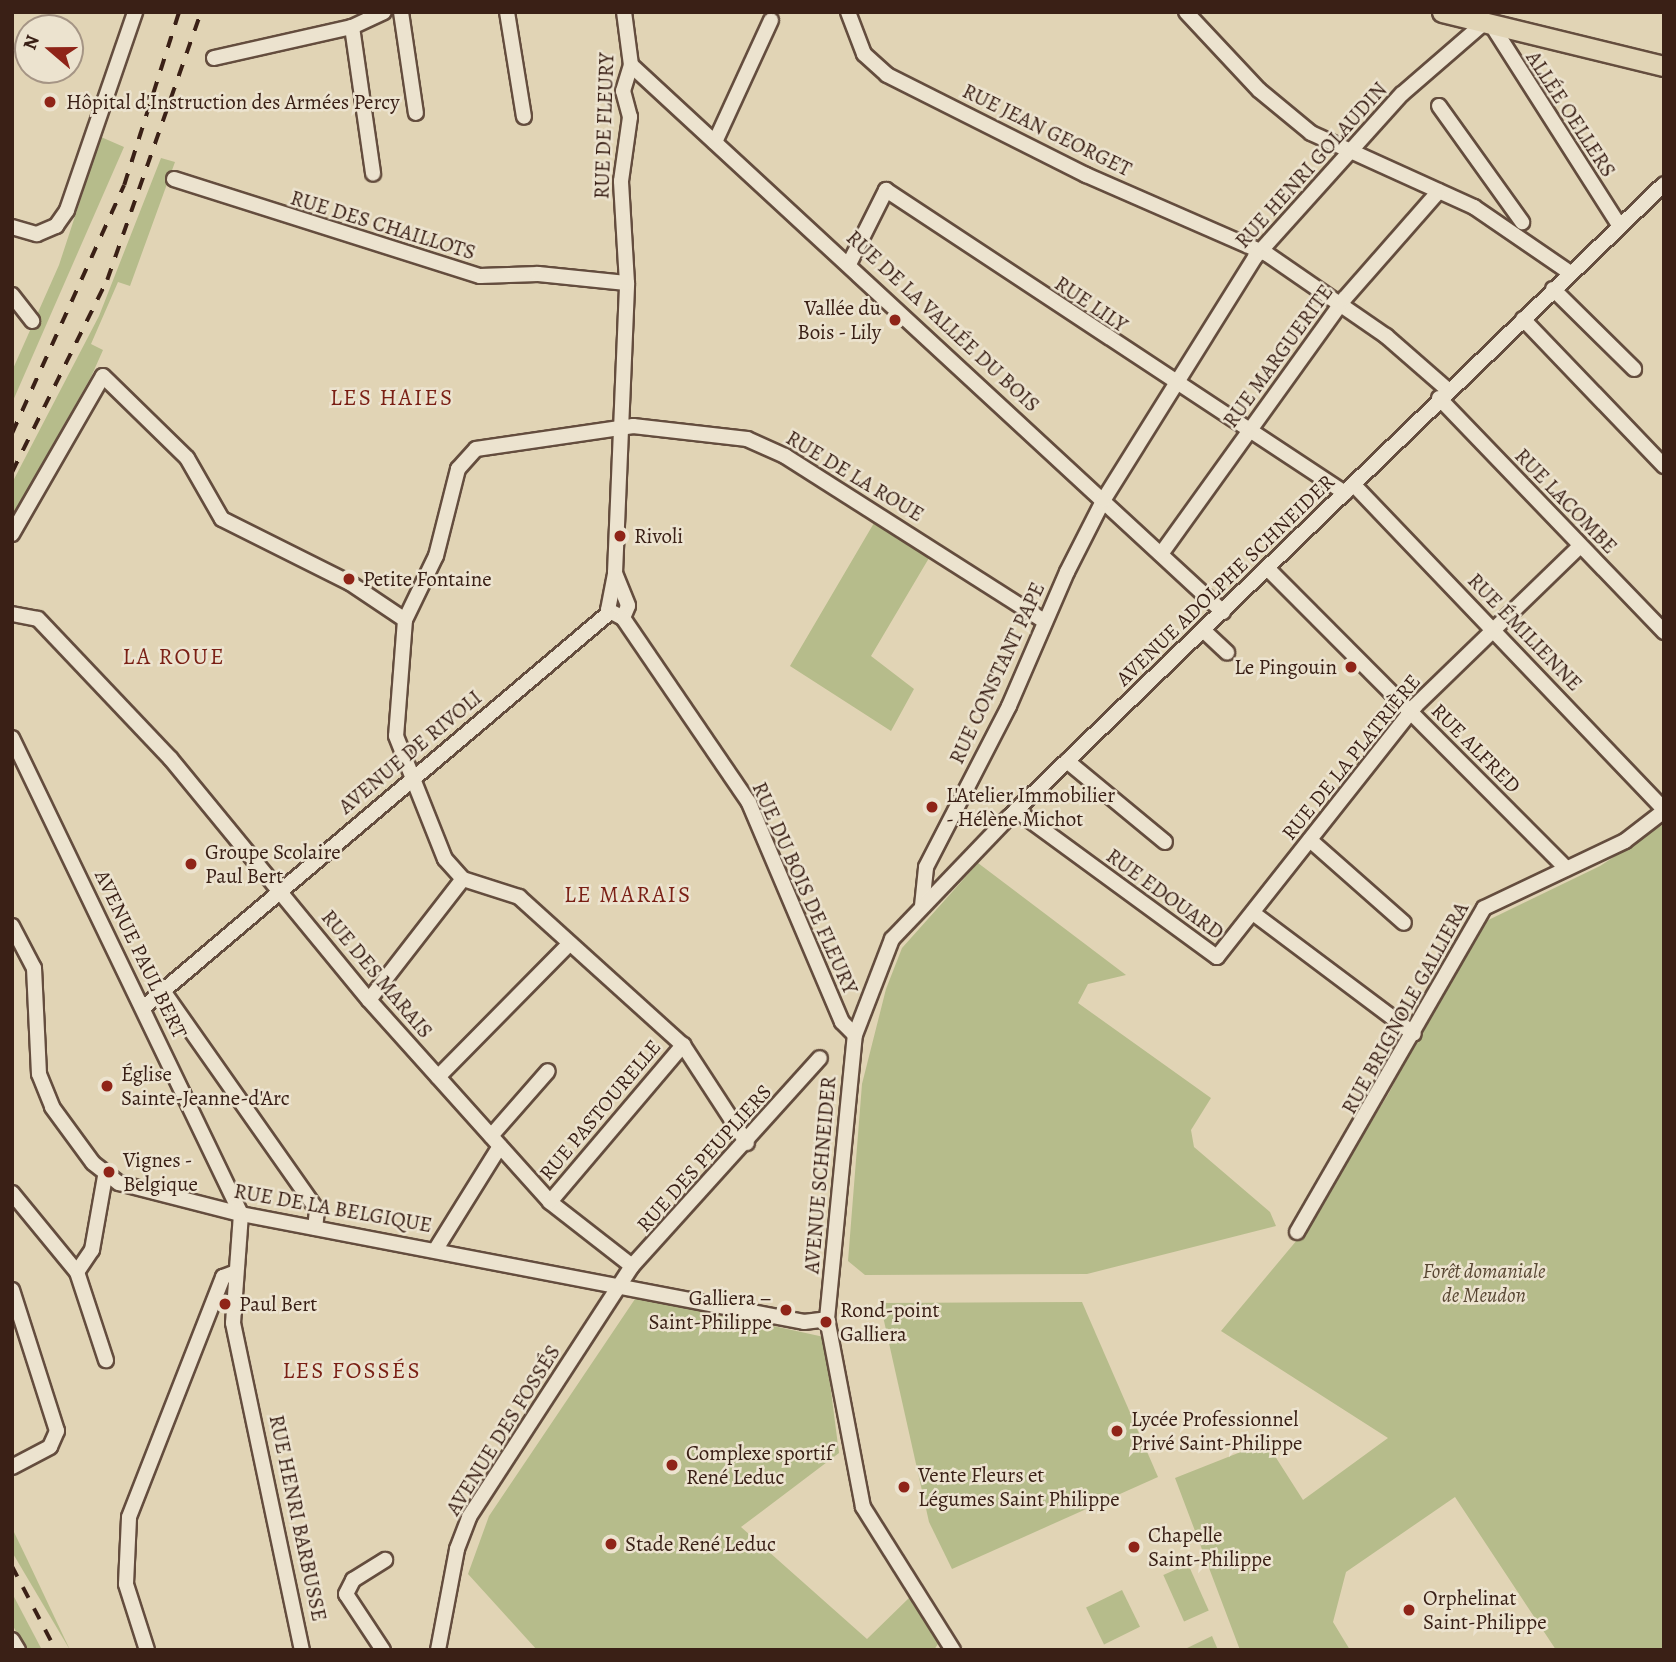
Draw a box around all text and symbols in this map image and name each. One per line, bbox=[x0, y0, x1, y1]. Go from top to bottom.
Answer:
north arrow bbox=[14, 14, 84, 84]
text: N bbox=[17, 32, 46, 53]
street label: ALLÉE OELLERS bbox=[1521, 46, 1621, 182]
street label: RUE DE FLEURY bbox=[589, 52, 619, 200]
street label: RUE HENRI GOLAUDIN bbox=[1230, 77, 1392, 253]
street label: RUE JEAN GEORGET bbox=[958, 78, 1136, 182]
place label: Hôpital d'Instruction des Armées Percy bbox=[66, 89, 400, 115]
marker: Hôpital d'Instruction des Armées Percy bbox=[40, 92, 60, 112]
street label: RUE DES CHAILLOTS bbox=[287, 185, 479, 265]
street label: RUE DE LA VALLÉE DU BOIS bbox=[841, 225, 1045, 417]
street label: RUE LILY bbox=[1050, 271, 1132, 337]
street label: RUE MARGUERITE bbox=[1218, 280, 1338, 432]
place label: Vallée du Bois - Lily bbox=[796, 295, 881, 345]
marker: Vallée du Bois - Lily bbox=[887, 312, 903, 328]
district label: LES HAIES bbox=[331, 384, 453, 412]
street label: RUE DE LA ROUE bbox=[782, 425, 928, 527]
street label: RUE LACOMBE bbox=[1509, 443, 1623, 559]
street label: AVENUE ADOLPHE SCHNEIDER bbox=[1111, 469, 1339, 691]
place label: Rivoli bbox=[634, 523, 683, 549]
marker: Rivoli bbox=[612, 528, 628, 544]
place label: Petite Fontaine bbox=[363, 566, 492, 592]
street label: RUE ÉMILIENNE bbox=[1462, 568, 1588, 696]
marker: Petite Fontaine bbox=[341, 571, 357, 587]
street label: RUE CONSTANT PAPE bbox=[944, 578, 1050, 768]
district label: LA ROUE bbox=[123, 643, 225, 671]
place label: Le Pingouin bbox=[1234, 654, 1337, 680]
marker: Le Pingouin bbox=[1343, 659, 1359, 675]
street label: RUE DE LA PLATRIÈRE bbox=[1276, 669, 1426, 845]
street label: AVENUE DE RIVOLI bbox=[333, 685, 487, 819]
street label: RUE ALFRED bbox=[1426, 698, 1526, 798]
street label: RUE DU BOIS DE FLEURY bbox=[747, 778, 863, 998]
place label: L'Atelier Immobilier - Hélène Michot bbox=[946, 782, 1115, 832]
marker: L'Atelier Immobilier - Hélène Michot bbox=[924, 799, 940, 815]
place label: Groupe Scolaire Paul Bert bbox=[205, 839, 341, 889]
street label: RUE EDOUARD bbox=[1101, 843, 1229, 945]
marker: Groupe Scolaire Paul Bert bbox=[183, 856, 199, 872]
street label: AVENUE PAUL BERT bbox=[89, 866, 193, 1042]
district label: LE MARAIS bbox=[565, 881, 691, 909]
street label: RUE BRIGNOLE GALLIERA bbox=[1336, 898, 1474, 1118]
street label: RUE DES MARAIS bbox=[316, 905, 438, 1043]
street label: RUE PASTOURELLE bbox=[534, 1035, 666, 1185]
place label: Église Sainte-Jeanne-d'Arc bbox=[121, 1061, 290, 1111]
street label: AVENUE SCHNEIDER bbox=[799, 1075, 841, 1275]
marker: Église Sainte-Jeanne-d'Arc bbox=[99, 1078, 115, 1094]
street label: RUE DES PEUPLIERS bbox=[631, 1079, 777, 1237]
place label: Vignes - Belgique bbox=[123, 1147, 198, 1197]
marker: Vignes - Belgique bbox=[101, 1164, 117, 1180]
street label: RUE DE LA BELGIQUE bbox=[232, 1178, 434, 1238]
park label: Forêt domaniale de Meudon bbox=[1422, 1258, 1546, 1308]
place label: Galliera – Saint-Philippe bbox=[648, 1285, 772, 1335]
place label: Paul Bert bbox=[239, 1291, 317, 1317]
marker: Paul Bert bbox=[217, 1296, 233, 1312]
place label: Rond-point Galliera bbox=[840, 1297, 939, 1347]
marker: Galliera – Saint-Philippe bbox=[778, 1302, 794, 1318]
marker: Rond-point Galliera bbox=[818, 1314, 834, 1330]
street label: AVENUE DES FOSSÉS bbox=[440, 1340, 566, 1520]
district label: LES FOSSÉS bbox=[284, 1357, 420, 1385]
place label: Lycée Professionnel Privé Saint-Philippe bbox=[1131, 1406, 1302, 1456]
street label: RUE HENRI BARBUSSE bbox=[264, 1413, 332, 1623]
marker: Lycée Professionnel Privé Saint-Philippe bbox=[1109, 1423, 1125, 1439]
place label: Complexe sportif René Leduc bbox=[686, 1440, 833, 1490]
marker: Complexe sportif René Leduc bbox=[664, 1457, 680, 1473]
place label: Vente Fleurs et Légumes Saint Philippe bbox=[918, 1462, 1120, 1512]
marker: Vente Fleurs et Légumes Saint Philippe bbox=[896, 1479, 912, 1495]
place label: Chapelle Saint-Philippe bbox=[1148, 1522, 1272, 1572]
place label: Stade René Leduc bbox=[625, 1531, 776, 1557]
marker: Stade René Leduc bbox=[603, 1536, 619, 1552]
marker: Chapelle Saint-Philippe bbox=[1126, 1539, 1142, 1555]
place label: Orphelinat Saint-Philippe bbox=[1423, 1585, 1547, 1635]
marker: Orphelinat Saint-Philippe bbox=[1401, 1602, 1417, 1618]

